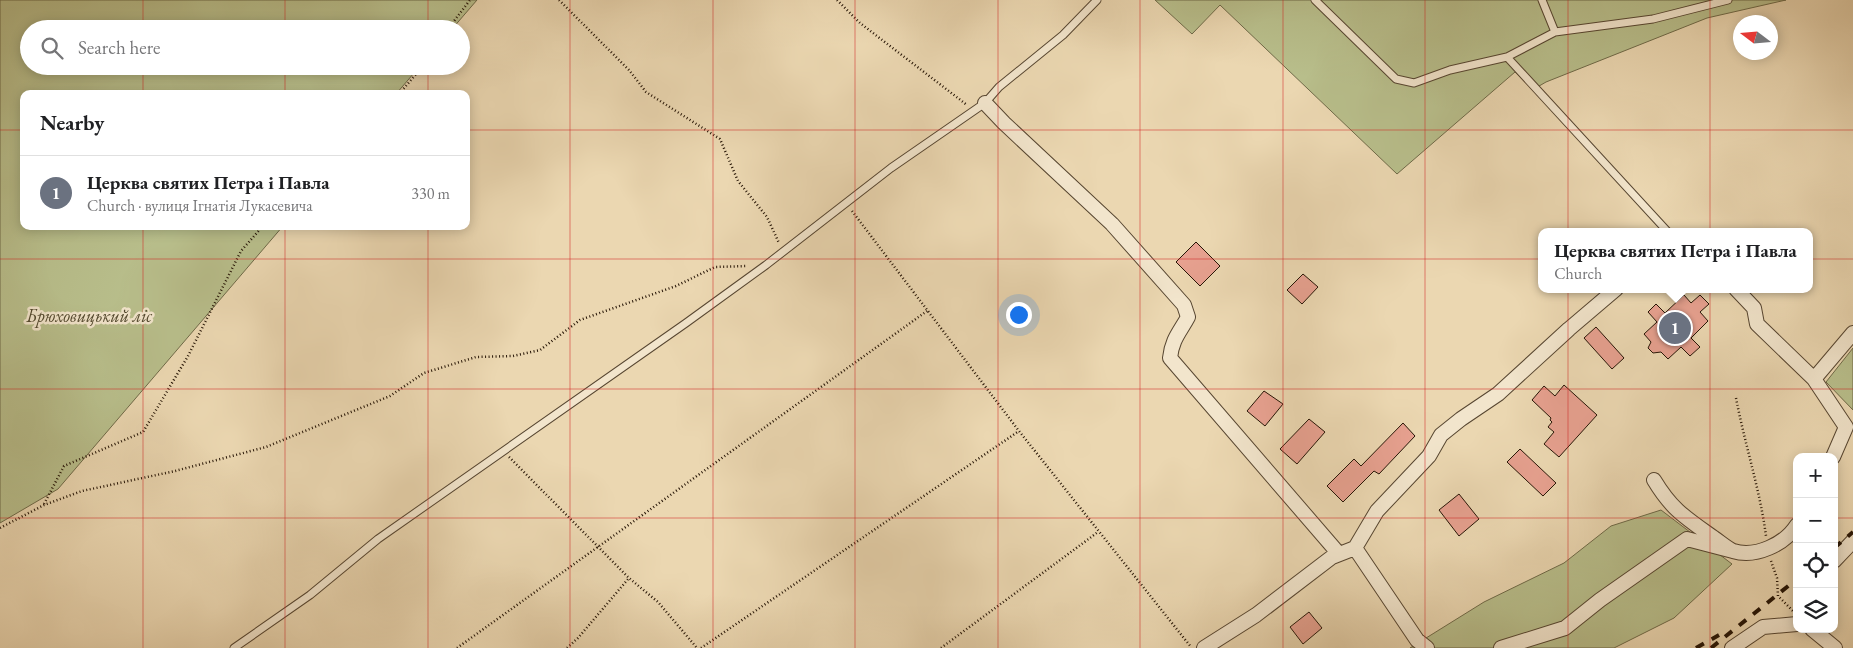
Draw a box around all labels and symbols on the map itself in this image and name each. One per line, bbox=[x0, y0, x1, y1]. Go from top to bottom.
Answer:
north arrow bbox=[1733, 15, 1778, 60]
your location bbox=[1006, 302, 1032, 328]
park label: Брюховицький ліс bbox=[25, 304, 152, 328]
pin: 1 bbox=[1659, 309, 1691, 347]

